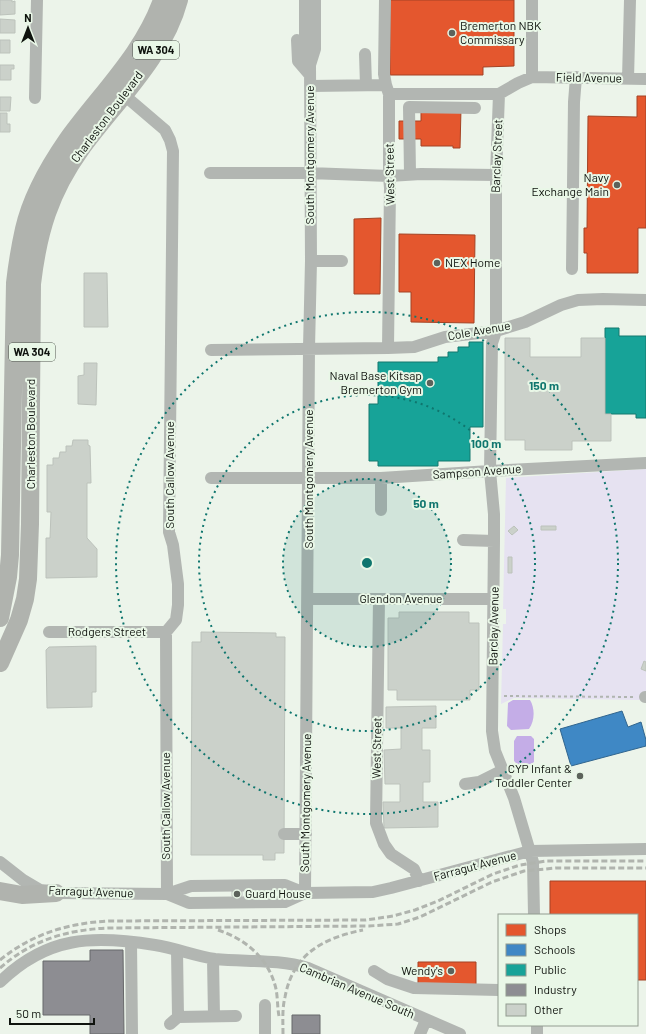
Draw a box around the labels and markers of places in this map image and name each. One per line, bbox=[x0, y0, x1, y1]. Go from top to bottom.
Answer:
place label: Bremerton NBK Commissary bbox=[460, 18, 542, 46]
marker: Bremerton NBK Commissary bbox=[447, 28, 457, 38]
place label: Navy Exchange Main bbox=[532, 170, 609, 198]
marker: Navy Exchange Main bbox=[612, 180, 622, 190]
place label: NEX Home bbox=[445, 255, 500, 269]
marker: NEX Home bbox=[432, 258, 442, 268]
place label: Naval Base Kitsap Bremerton Gym bbox=[330, 368, 422, 396]
marker: Naval Base Kitsap Bremerton Gym bbox=[425, 378, 435, 388]
centre of rings bbox=[360, 556, 374, 570]
place label: CYP Infant & Toddler Center bbox=[495, 761, 573, 789]
marker: CYP Infant & Toddler Center bbox=[575, 771, 585, 781]
place label: Guard House bbox=[245, 886, 311, 900]
marker: Guard House bbox=[232, 889, 242, 899]
place label: Wendy's bbox=[401, 963, 443, 977]
marker: Wendy's bbox=[446, 966, 456, 976]

